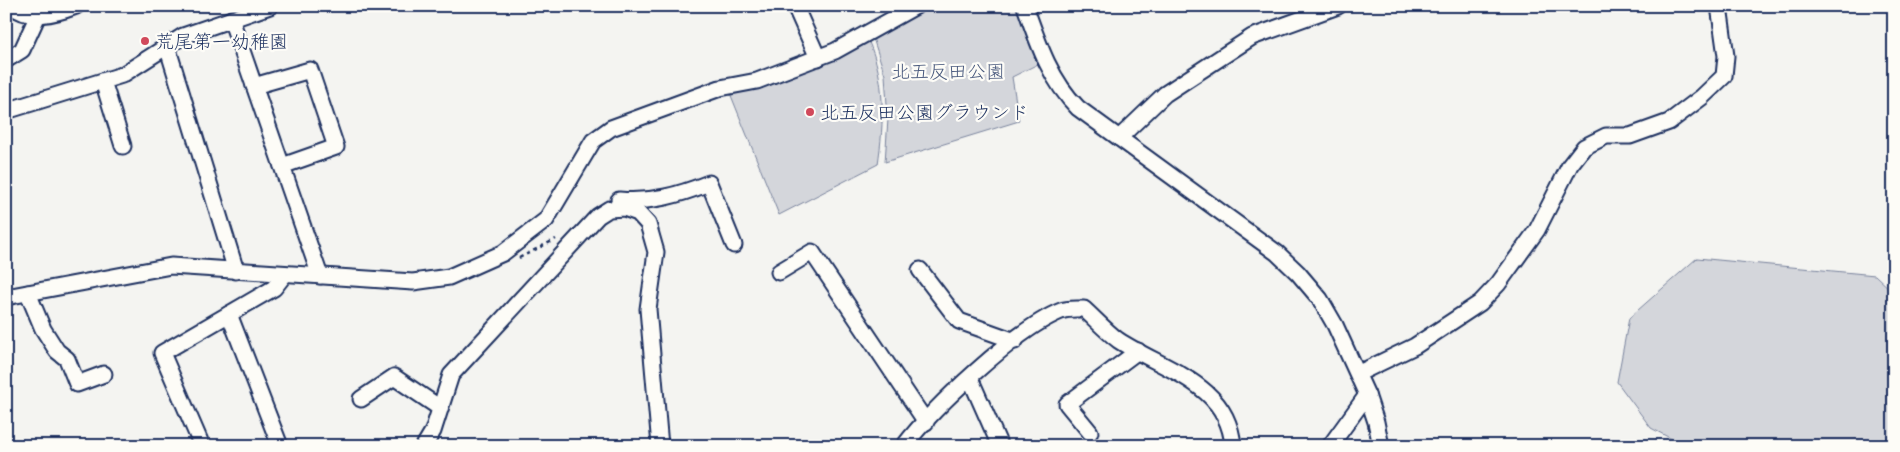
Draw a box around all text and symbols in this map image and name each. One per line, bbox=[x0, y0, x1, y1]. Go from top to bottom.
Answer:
place label: 荒尾第一幼稚園 bbox=[155, 31, 288, 58]
marker: 荒尾第一幼稚園 bbox=[139, 35, 151, 47]
park label: 北五反田公園 bbox=[891, 61, 1005, 88]
place label: 北五反田公園グラウンド bbox=[820, 102, 1029, 129]
marker: 北五反田公園グラウンド bbox=[804, 106, 816, 118]

